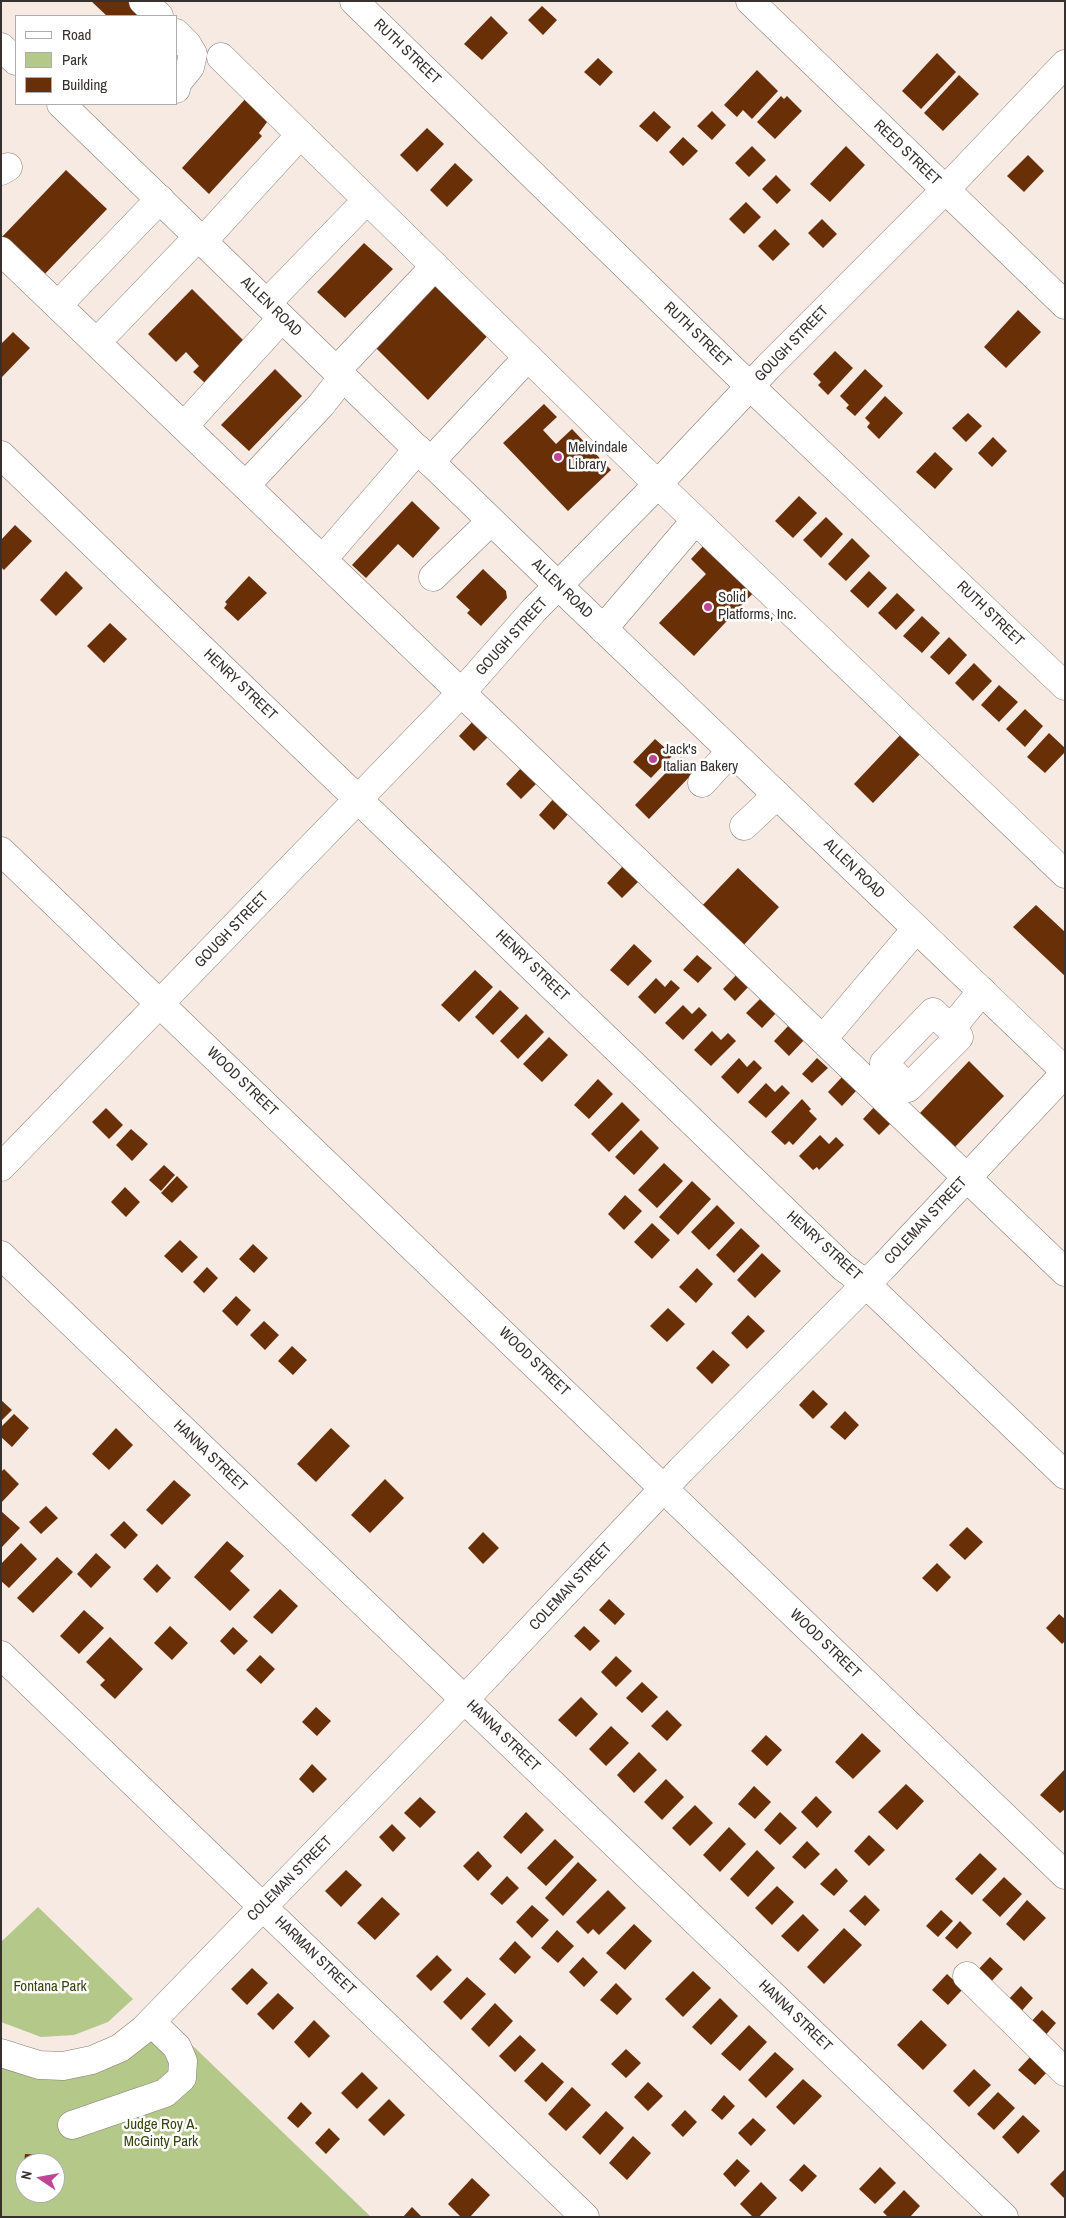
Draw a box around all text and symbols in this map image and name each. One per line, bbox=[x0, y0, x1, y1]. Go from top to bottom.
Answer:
legend bbox=[15, 15, 178, 105]
street label: RUTH STREET bbox=[370, 16, 444, 88]
text: Road bbox=[62, 24, 91, 45]
text: Park bbox=[62, 49, 87, 70]
text: Building bbox=[62, 74, 107, 95]
street label: REED STREET bbox=[870, 117, 944, 189]
street label: ALLEN ROAD bbox=[237, 273, 305, 341]
street label: RUTH STREET bbox=[660, 299, 734, 371]
street label: GOUGH STREET bbox=[751, 302, 833, 386]
place label: Melvindale Library bbox=[568, 439, 627, 474]
marker: Melvindale Library bbox=[552, 451, 564, 463]
street label: ALLEN ROAD bbox=[528, 555, 596, 623]
street label: RUTH STREET bbox=[953, 578, 1027, 650]
place label: Solid Platforms, Inc. bbox=[718, 589, 797, 624]
street label: GOUGH STREET bbox=[472, 594, 552, 680]
marker: Solid Platforms, Inc. bbox=[702, 601, 714, 613]
street label: HENRY STREET bbox=[200, 646, 280, 724]
place label: Jack's Italian Bakery bbox=[663, 741, 738, 776]
marker: Jack's Italian Bakery bbox=[647, 753, 659, 765]
street label: ALLEN ROAD bbox=[820, 835, 888, 903]
street label: GOUGH STREET bbox=[191, 888, 273, 972]
street label: HENRY STREET bbox=[492, 927, 572, 1005]
street label: WOOD STREET bbox=[203, 1044, 281, 1120]
street label: COLEMAN STREET bbox=[881, 1174, 971, 1268]
street label: HENRY STREET bbox=[783, 1208, 865, 1284]
street label: WOOD STREET bbox=[495, 1324, 573, 1400]
street label: HANNA STREET bbox=[170, 1417, 250, 1495]
street label: COLEMAN STREET bbox=[526, 1540, 616, 1634]
street label: WOOD STREET bbox=[786, 1606, 864, 1682]
street label: HANNA STREET bbox=[463, 1697, 543, 1775]
street label: COLEMAN STREET bbox=[244, 1833, 336, 1925]
street label: HARMAN STREET bbox=[271, 1913, 359, 1999]
street label: HANNA STREET bbox=[755, 1977, 835, 2055]
park label: Fontana Park bbox=[13, 1978, 87, 1996]
park label: Judge Roy A. McGinty Park bbox=[124, 2116, 198, 2151]
north arrow bbox=[15, 2153, 65, 2203]
text: N bbox=[17, 2169, 36, 2181]

